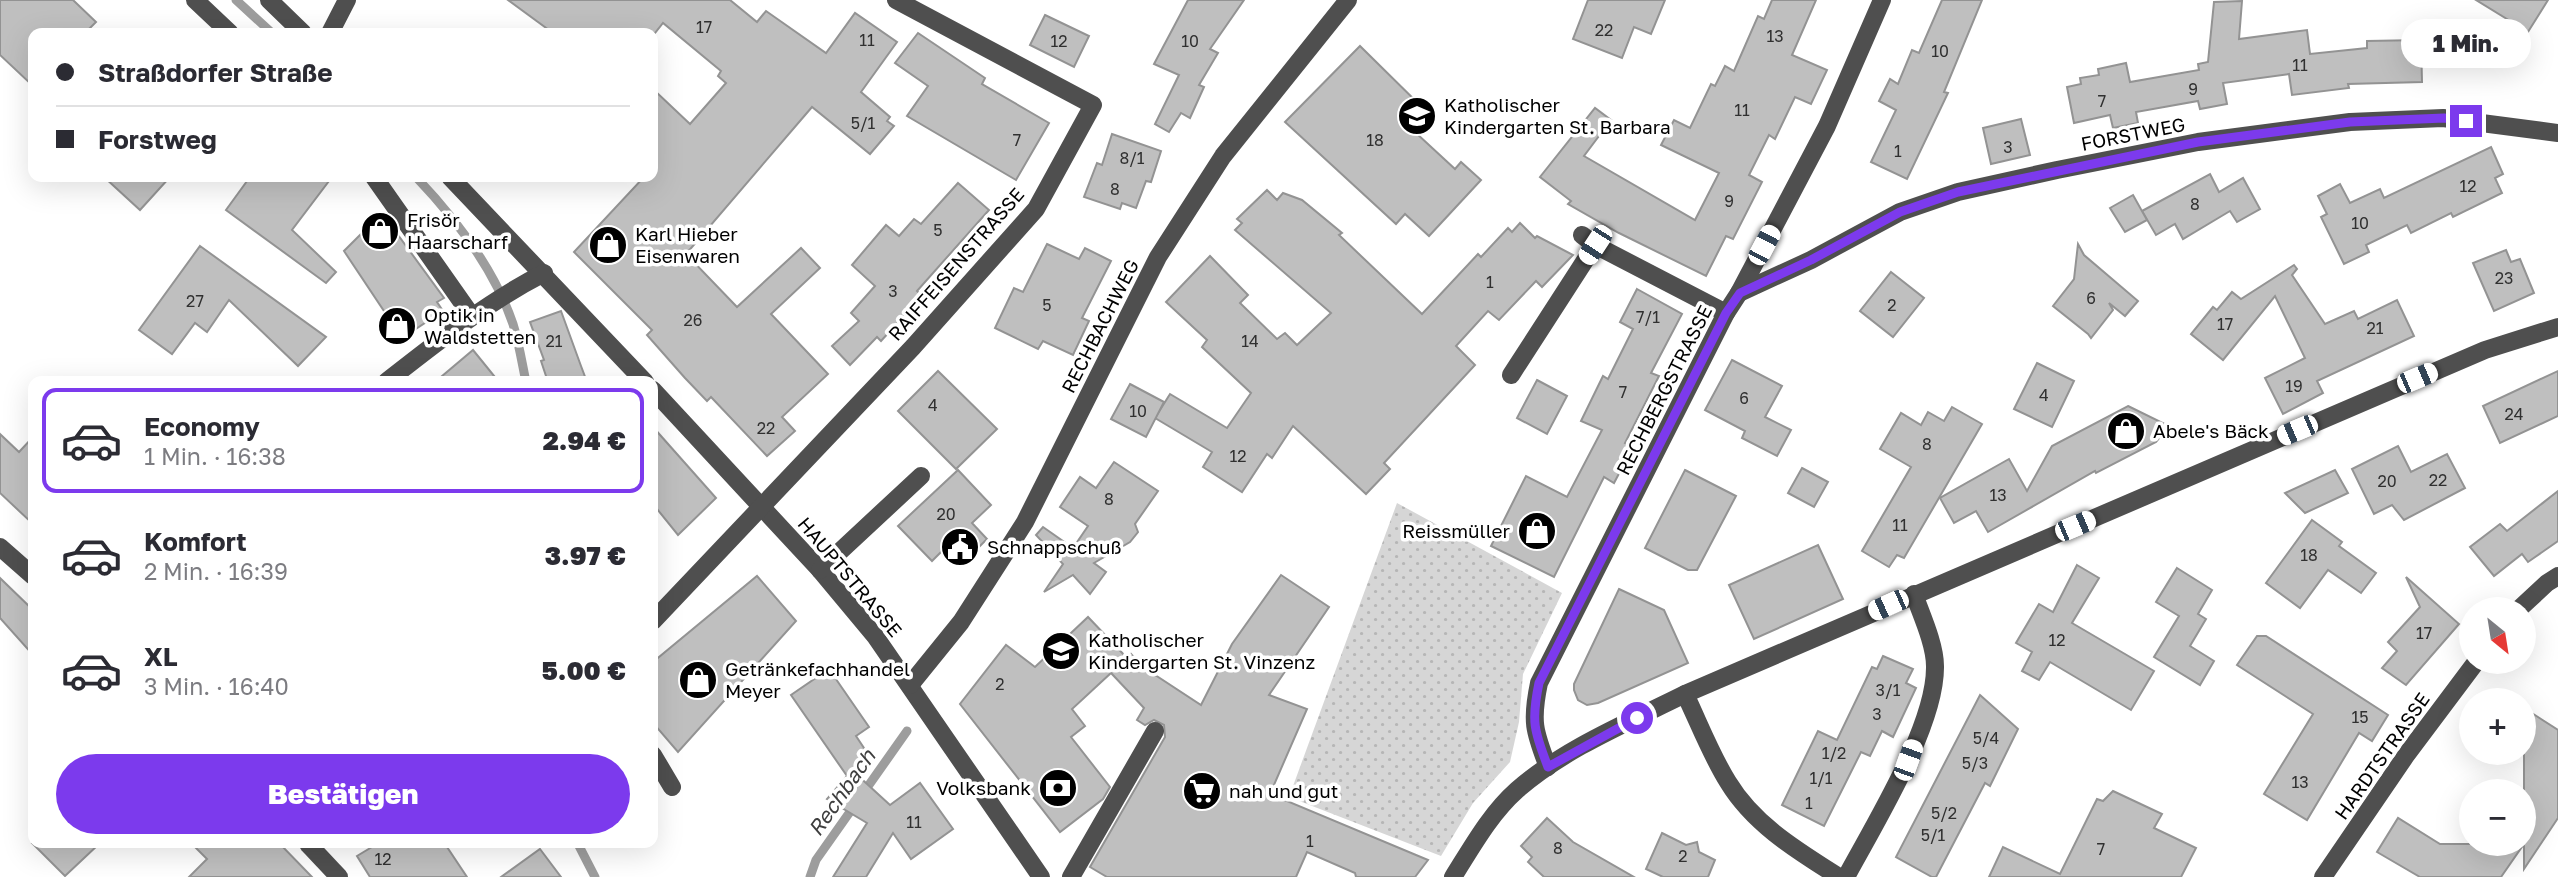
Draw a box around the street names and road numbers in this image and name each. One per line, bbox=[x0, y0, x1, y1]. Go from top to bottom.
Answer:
street label: FORSTWEG bbox=[2079, 112, 2187, 155]
street label: RAIFFEISENSTRASSE bbox=[883, 183, 1028, 345]
street label: RECHBACHWEG bbox=[1056, 255, 1143, 396]
street label: RECHBERGSTRASSE bbox=[1611, 301, 1716, 479]
street label: HAUPTSTRASSE bbox=[794, 512, 907, 641]
street label: HARDTSTRASSE bbox=[2329, 688, 2434, 824]

